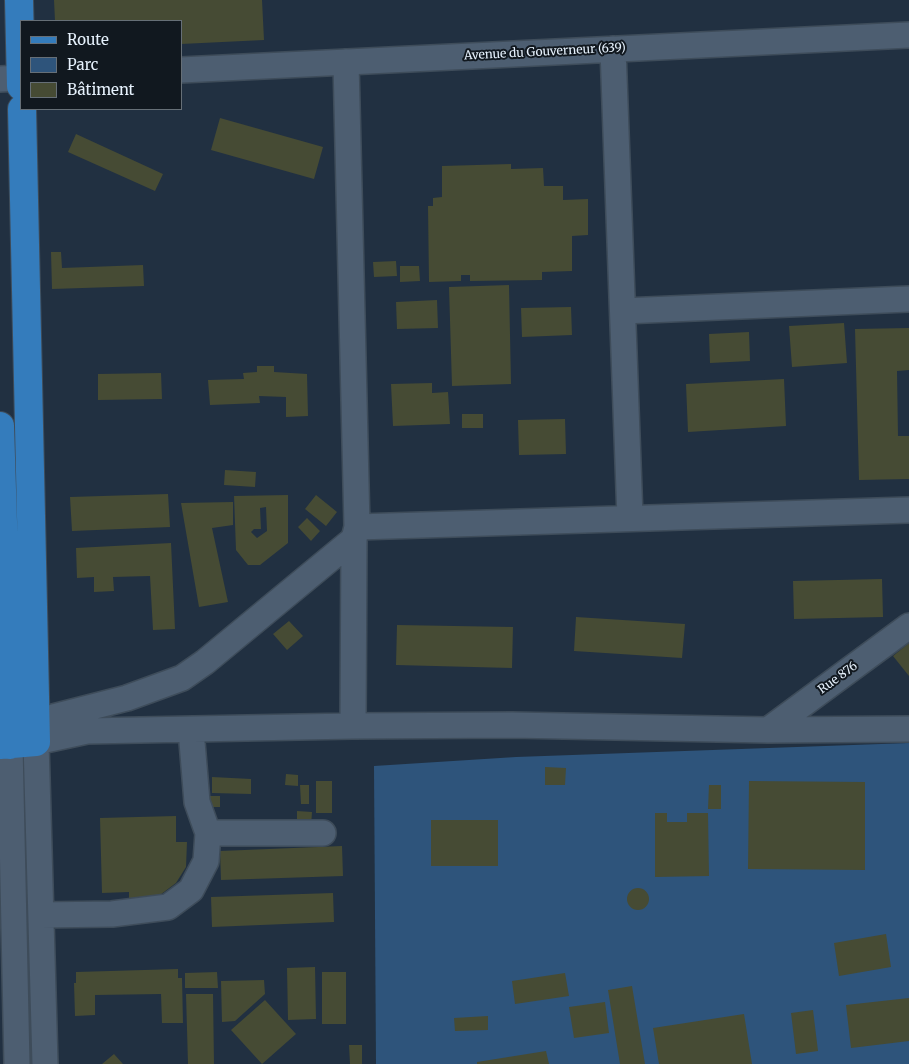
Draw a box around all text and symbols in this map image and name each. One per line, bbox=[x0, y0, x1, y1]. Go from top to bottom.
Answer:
legend bbox=[20, 20, 182, 110]
text: Route bbox=[67, 30, 109, 49]
street label: Avenue du Gouverneur (639) bbox=[464, 41, 626, 63]
text: Parc bbox=[67, 55, 98, 74]
text: Bâtiment bbox=[67, 80, 134, 99]
street label: Rue 876 bbox=[816, 659, 860, 697]

